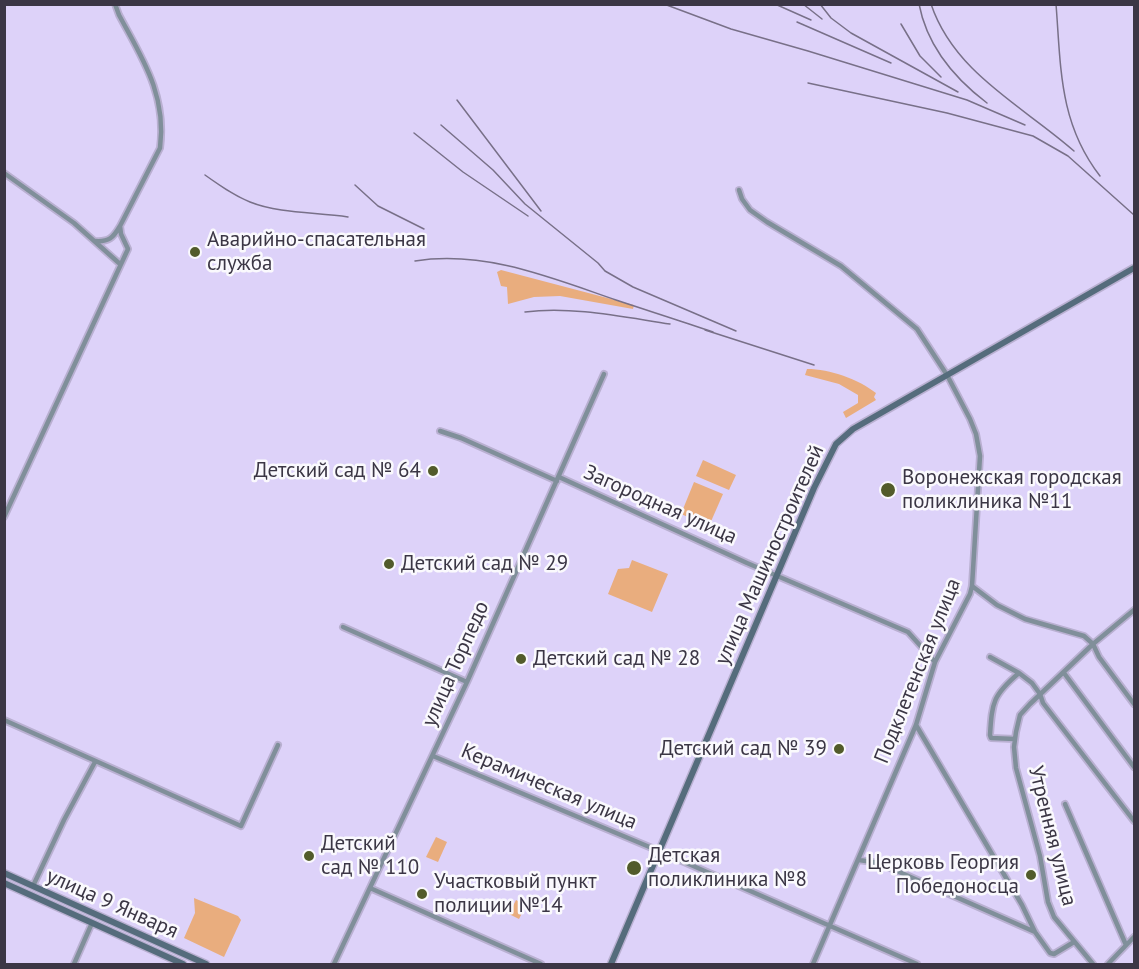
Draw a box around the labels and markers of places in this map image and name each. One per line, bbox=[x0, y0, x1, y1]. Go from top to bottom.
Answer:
place label: Аварийно-спасательная служба bbox=[207, 227, 426, 277]
marker: Аварийно-спасательная служба bbox=[188, 245, 202, 259]
place label: Детский сад № 64 bbox=[254, 458, 421, 484]
marker: Детский сад № 64 bbox=[426, 464, 440, 478]
place label: Воронежская городская поликлиника №11 bbox=[902, 465, 1122, 515]
marker: Воронежская городская поликлиника №11 bbox=[879, 481, 897, 499]
place label: Детский сад № 29 bbox=[401, 551, 568, 577]
marker: Детский сад № 29 bbox=[382, 557, 396, 571]
place label: Детский сад № 28 bbox=[533, 646, 700, 672]
marker: Детский сад № 28 bbox=[514, 652, 528, 666]
place label: Детский сад № 39 bbox=[660, 736, 827, 762]
marker: Детский сад № 39 bbox=[832, 742, 846, 756]
place label: Детский сад № 110 bbox=[321, 831, 419, 881]
place label: Детская поликлиника №8 bbox=[648, 843, 807, 893]
marker: Детский сад № 110 bbox=[302, 849, 316, 863]
place label: Церковь Георгия Победоносца bbox=[867, 850, 1019, 900]
marker: Детская поликлиника №8 bbox=[625, 859, 643, 877]
marker: Церковь Георгия Победоносца bbox=[1024, 868, 1038, 882]
place label: Участковый пункт полиции №14 bbox=[434, 869, 597, 919]
marker: Участковый пункт полиции №14 bbox=[415, 887, 429, 901]

